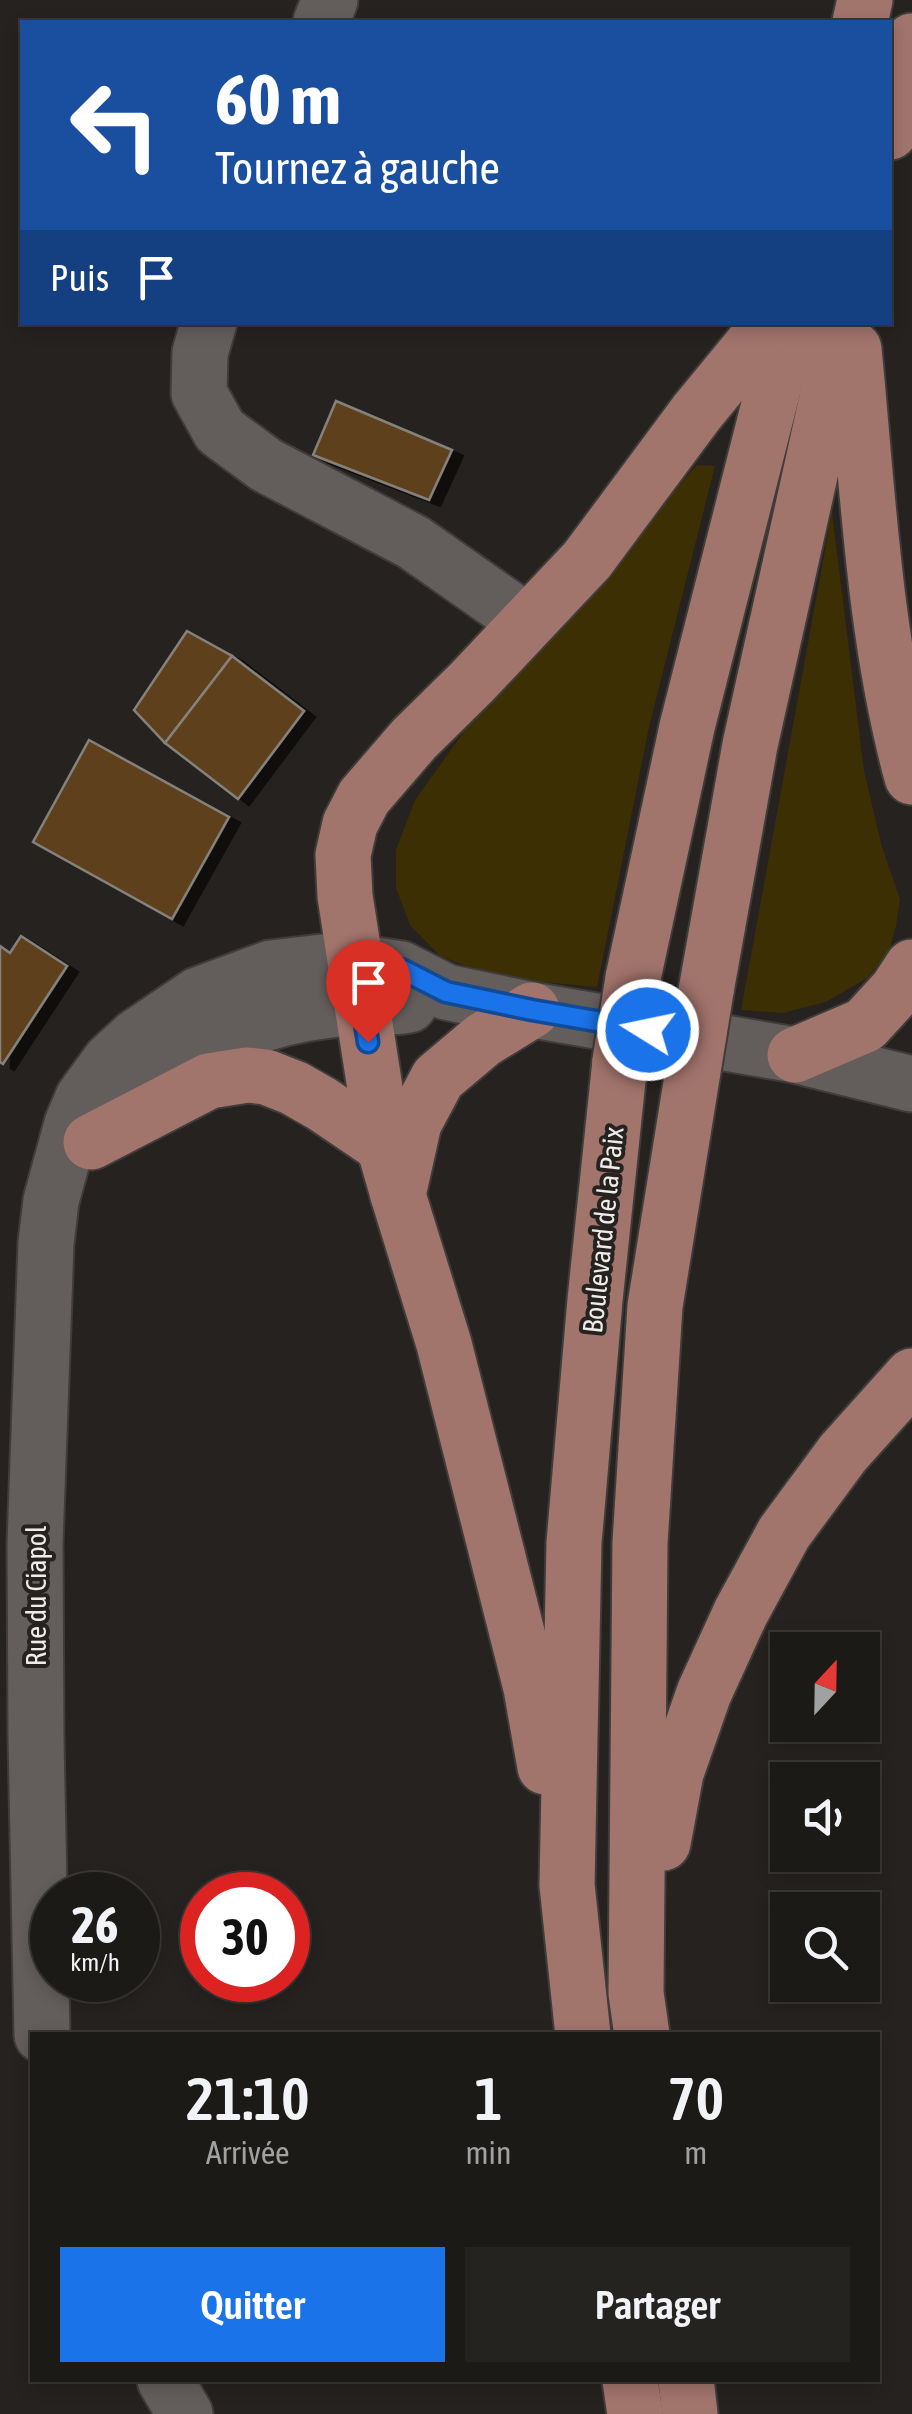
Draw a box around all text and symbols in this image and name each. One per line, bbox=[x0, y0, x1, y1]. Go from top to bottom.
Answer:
text: 60 m bbox=[215, 59, 341, 139]
icon: left bbox=[50, 60, 180, 190]
text: Tournez à gauche bbox=[215, 142, 500, 194]
icon: arrive bbox=[129, 250, 184, 305]
text: Puis bbox=[50, 256, 109, 299]
pin bbox=[326, 940, 411, 1043]
icon: arrive bbox=[341, 955, 396, 1010]
position arrow bbox=[596, 978, 700, 1082]
street label: Boulevard de la Paix bbox=[576, 1125, 630, 1335]
street label: Rue du Ciapol bbox=[20, 1525, 52, 1666]
north arrow bbox=[770, 1632, 880, 1742]
map controls bbox=[770, 1632, 880, 2002]
button: sound bbox=[770, 1762, 880, 1872]
speed limit sign: 30 bbox=[180, 1872, 310, 2002]
button: search bbox=[770, 1892, 880, 2002]
text: 26 bbox=[71, 1896, 118, 1954]
text: km/h bbox=[70, 1948, 120, 1976]
text: 21:10 bbox=[186, 2064, 310, 2133]
text: 1 bbox=[474, 2064, 503, 2133]
text: 70 bbox=[668, 2064, 724, 2133]
text: Arrivée bbox=[206, 2134, 290, 2171]
text: min bbox=[466, 2134, 512, 2171]
text: m bbox=[684, 2134, 707, 2171]
button: Quitter bbox=[60, 2247, 445, 2362]
button: Partager bbox=[465, 2247, 850, 2362]

